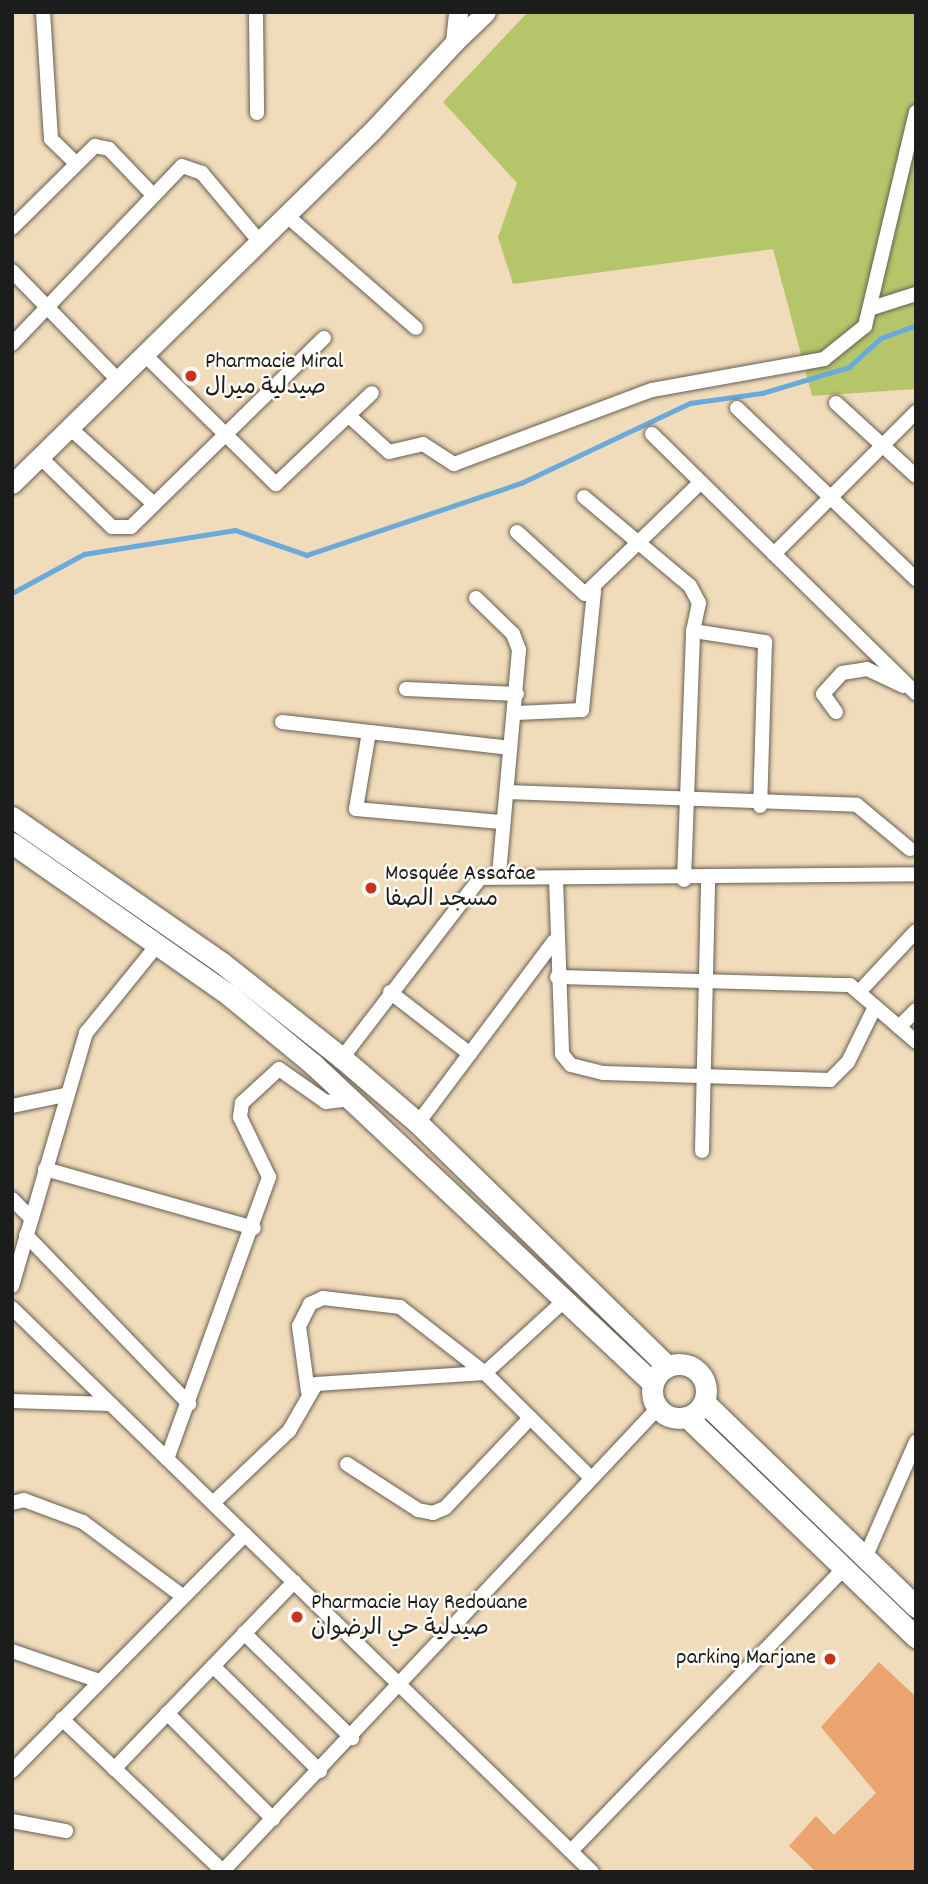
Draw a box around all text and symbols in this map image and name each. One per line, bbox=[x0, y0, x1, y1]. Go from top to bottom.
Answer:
place label: Pharmacie Miral صيدلية ميرال bbox=[205, 349, 343, 403]
marker: Pharmacie Miral صيدلية ميرال bbox=[183, 368, 199, 384]
place label: Mosquée Assafae مسجد الصفا bbox=[385, 861, 536, 915]
marker: Mosquée Assafae مسجد الصفا bbox=[363, 880, 379, 896]
place label: Pharmacie Hay Redouane صيدلية حي الرضوان bbox=[311, 1590, 528, 1644]
marker: Pharmacie Hay Redouane صيدلية حي الرضوان bbox=[289, 1609, 305, 1625]
place label: parking Marjane bbox=[676, 1645, 816, 1673]
marker: parking Marjane bbox=[822, 1651, 838, 1667]

